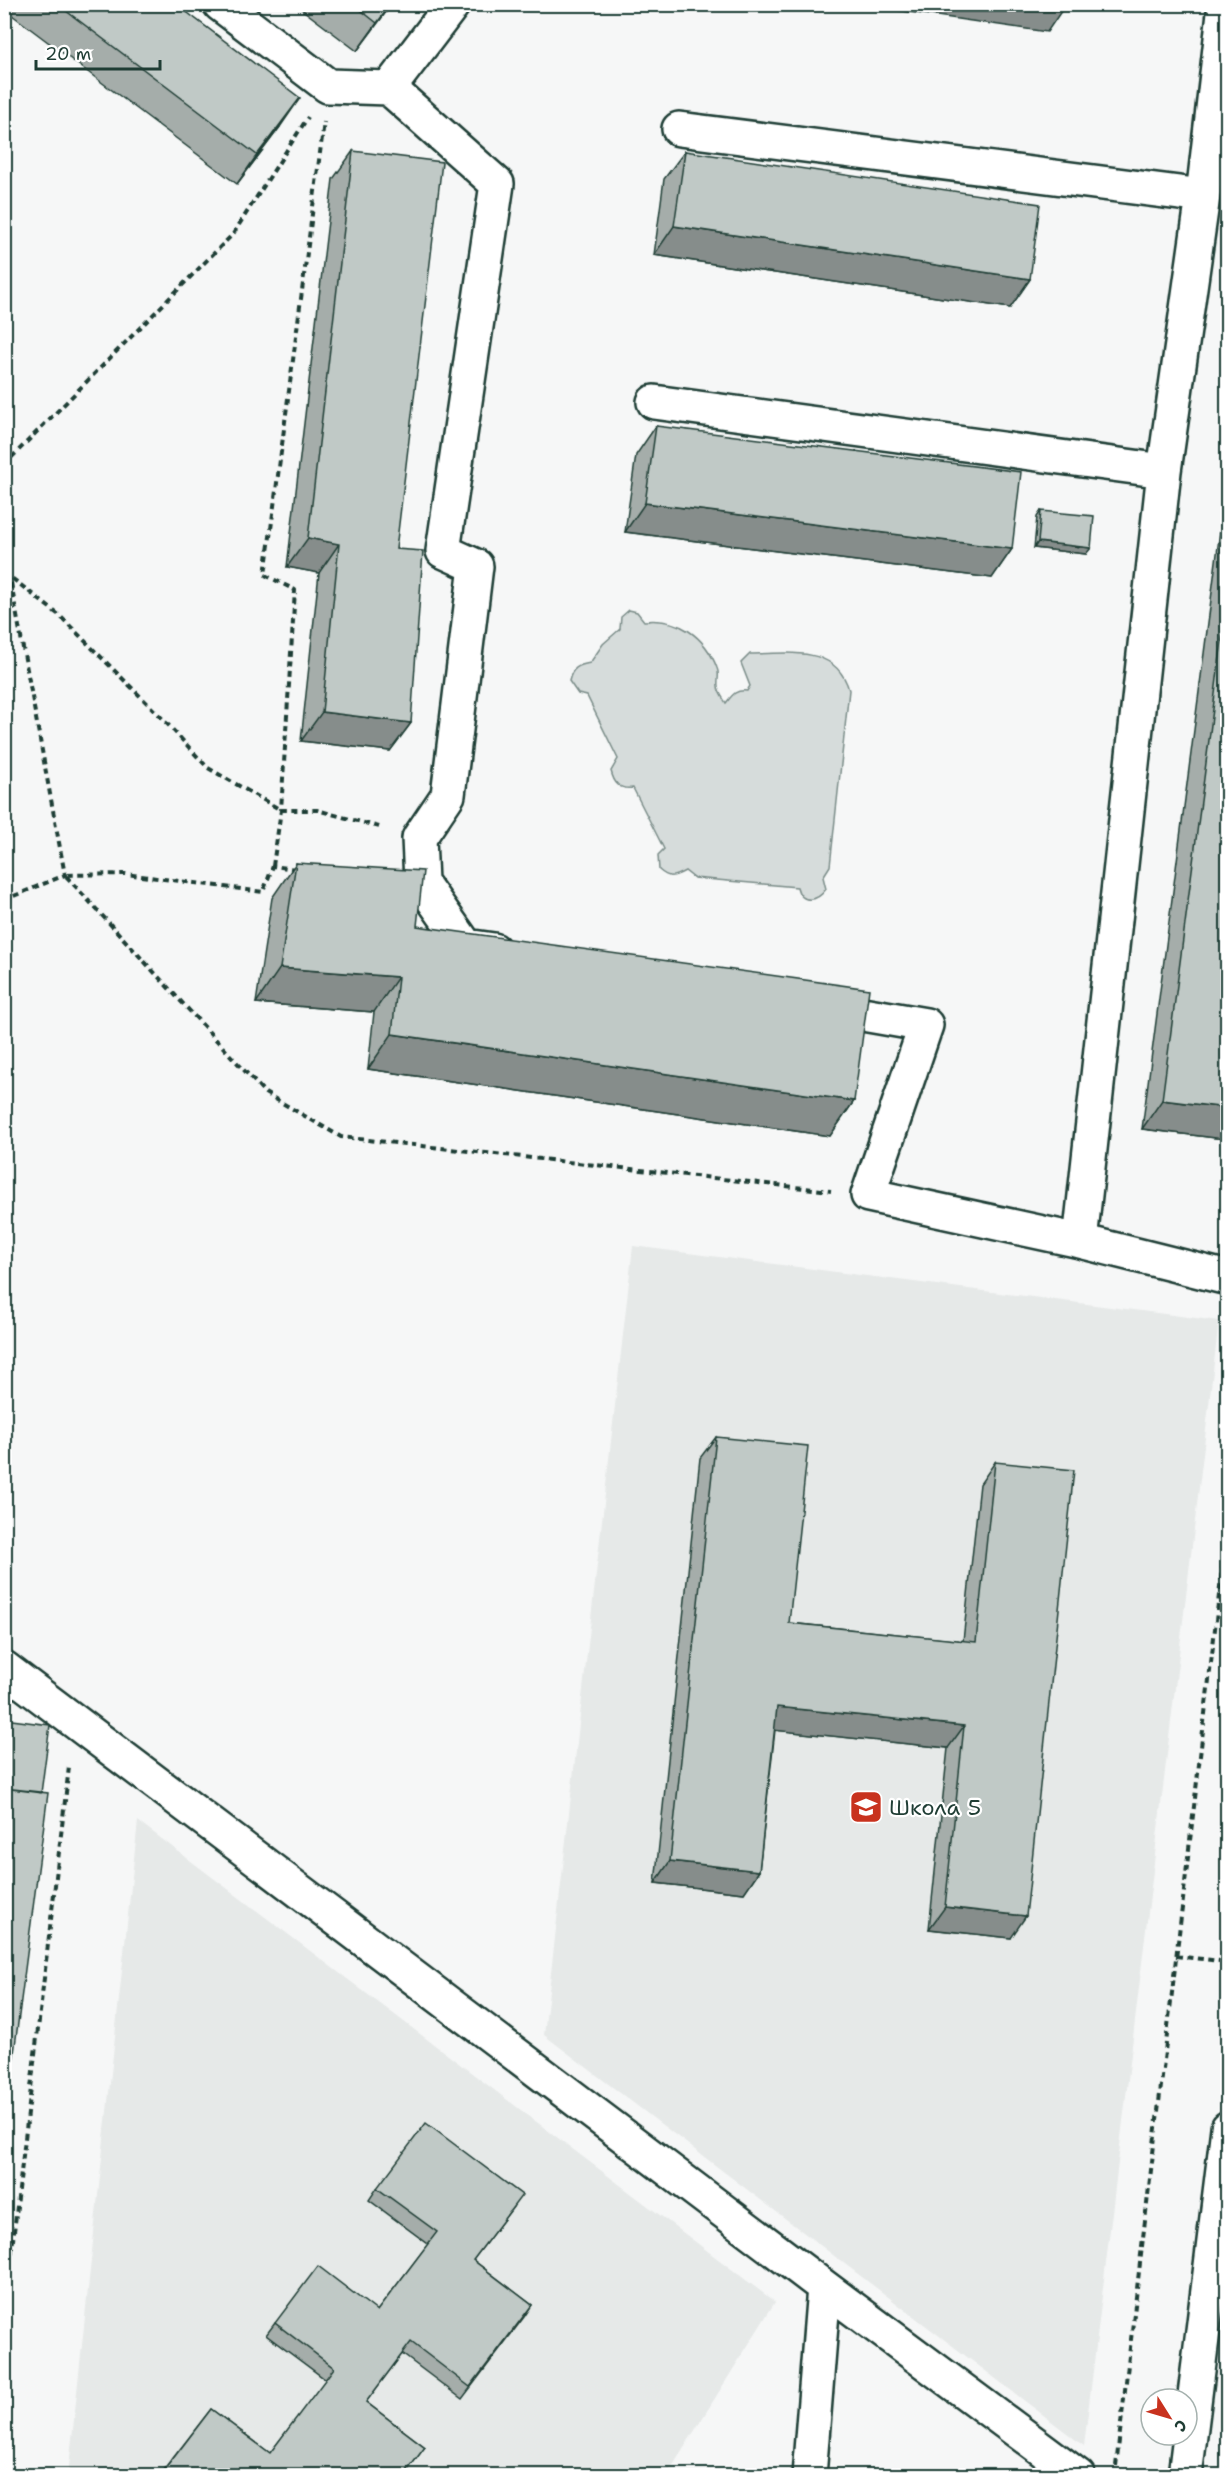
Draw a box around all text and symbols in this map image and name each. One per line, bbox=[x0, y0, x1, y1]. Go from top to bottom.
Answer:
scale bar bbox=[36, 33, 160, 71]
text: 20 m bbox=[45, 42, 91, 66]
school or university icon: Школа 5 bbox=[848, 1789, 884, 1825]
place label: Школа 5 bbox=[889, 1793, 981, 1822]
north arrow bbox=[1139, 2387, 1199, 2447]
text: С bbox=[1169, 2415, 1192, 2436]

